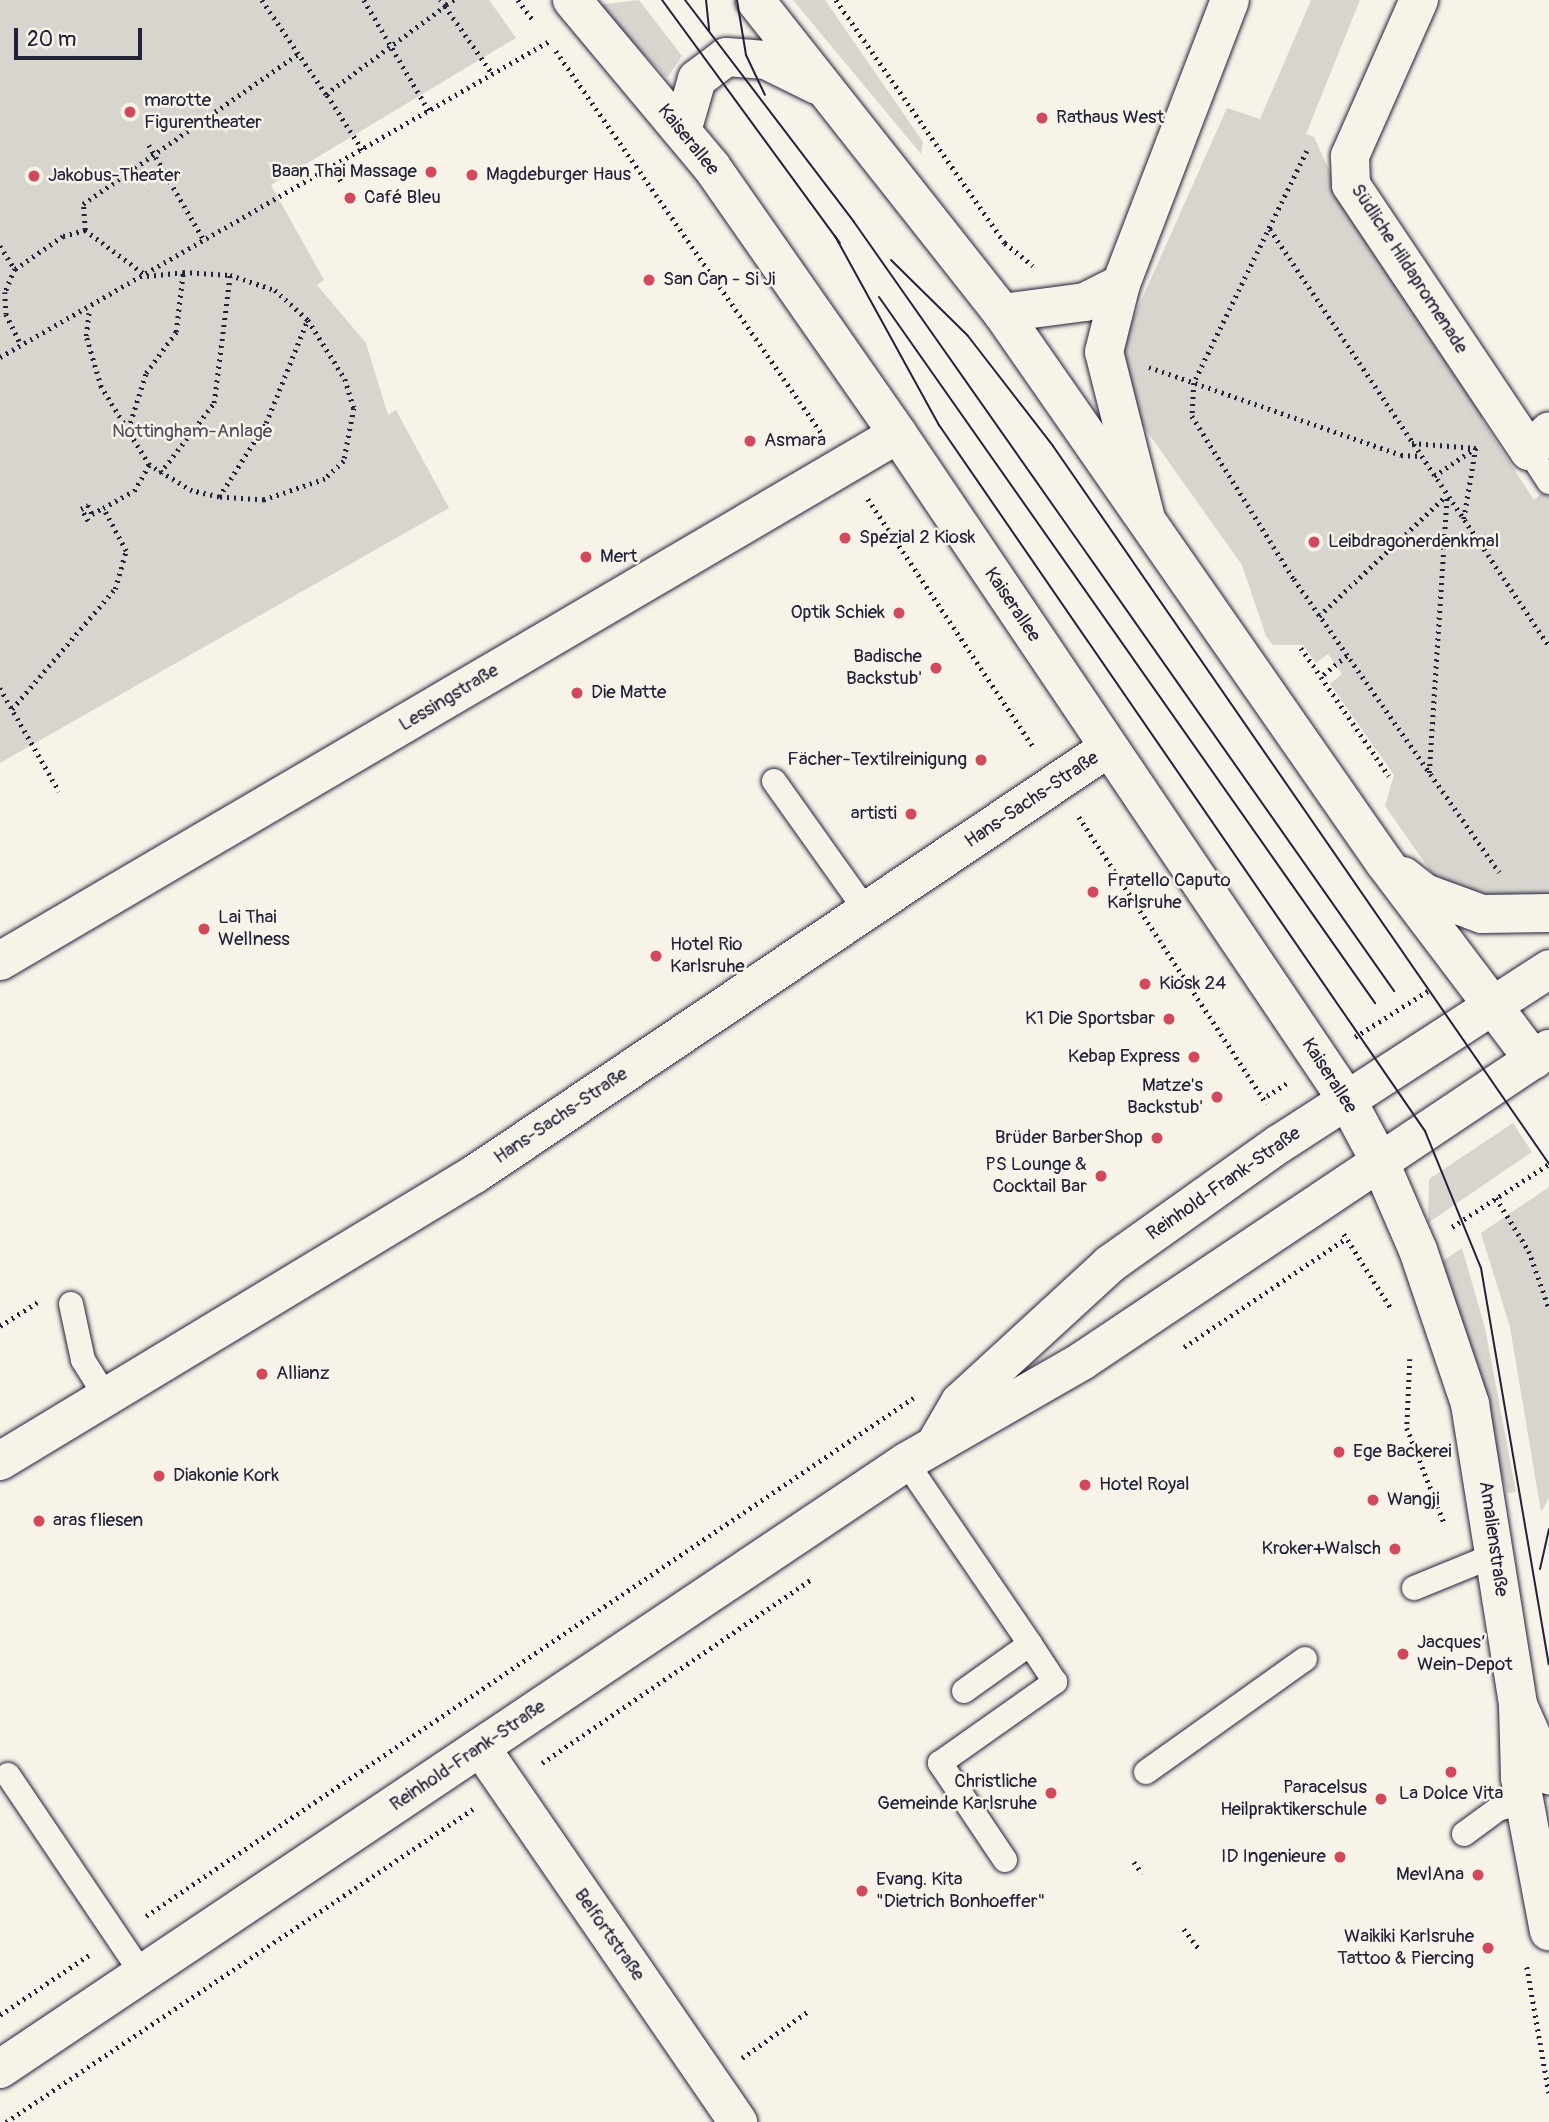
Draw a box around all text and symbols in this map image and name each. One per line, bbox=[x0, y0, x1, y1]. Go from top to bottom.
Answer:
scale bar bbox=[18, 14, 145, 58]
text: 20 m bbox=[27, 26, 76, 53]
place label: marotte Figurentheater bbox=[144, 90, 262, 134]
street label: Kaiserallee bbox=[652, 100, 724, 180]
marker: marotte Figurentheater bbox=[122, 104, 138, 120]
place label: Rathaus West bbox=[1056, 107, 1164, 129]
marker: Rathaus West bbox=[1034, 110, 1050, 126]
place label: Baan Thai Massage bbox=[271, 161, 417, 183]
marker: Baan Thai Massage bbox=[423, 164, 439, 180]
place label: Magdeburger Haus bbox=[486, 164, 631, 186]
place label: Jakobus-Theater bbox=[48, 165, 180, 187]
marker: Magdeburger Haus bbox=[464, 167, 480, 183]
marker: Jakobus-Theater bbox=[26, 168, 42, 184]
street label: Südliche Hildapromenade bbox=[1346, 180, 1472, 358]
place label: Café Bleu bbox=[364, 187, 441, 209]
marker: Café Bleu bbox=[342, 190, 358, 206]
place label: San Can - Si Ji bbox=[663, 269, 775, 291]
marker: San Can - Si Ji bbox=[641, 272, 657, 288]
park label: Nottingham-Anlage bbox=[112, 421, 272, 443]
place label: Asmara bbox=[764, 430, 826, 452]
marker: Asmara bbox=[742, 433, 758, 449]
place label: Spezial 2 Kiosk bbox=[859, 527, 975, 549]
marker: Spezial 2 Kiosk bbox=[837, 530, 853, 546]
place label: Leibdragonerdenkmal bbox=[1328, 531, 1499, 553]
marker: Leibdragonerdenkmal bbox=[1306, 534, 1322, 550]
place label: Mert bbox=[600, 546, 637, 568]
marker: Mert bbox=[578, 549, 594, 565]
street label: Kaiserallee bbox=[979, 563, 1045, 647]
place label: Optik Schiek bbox=[790, 602, 885, 624]
marker: Optik Schiek bbox=[891, 605, 907, 621]
place label: Badische Backstub' bbox=[846, 646, 922, 690]
street label: Lessingstraße bbox=[395, 659, 503, 737]
marker: Badische Backstub' bbox=[928, 660, 944, 676]
place label: Die Matte bbox=[591, 682, 666, 704]
marker: Die Matte bbox=[569, 685, 585, 701]
street label: Hans-Sachs-Straße bbox=[961, 747, 1103, 853]
place label: Fächer-Textilreinigung bbox=[787, 749, 967, 771]
marker: Fächer-Textilreinigung bbox=[973, 752, 989, 768]
place label: artisti bbox=[851, 803, 897, 825]
marker: artisti bbox=[903, 806, 919, 822]
place label: Fratello Caputo Karlsruhe bbox=[1107, 870, 1231, 914]
marker: Fratello Caputo Karlsruhe bbox=[1085, 884, 1101, 900]
place label: Lai Thai Wellness bbox=[218, 907, 290, 951]
marker: Lai Thai Wellness bbox=[196, 921, 212, 937]
place label: Hotel Rio Karlsruhe bbox=[670, 934, 745, 978]
marker: Hotel Rio Karlsruhe bbox=[648, 948, 664, 964]
place label: Kiosk 24 bbox=[1159, 973, 1226, 995]
marker: Kiosk 24 bbox=[1137, 976, 1153, 992]
place label: K1 Die Sportsbar bbox=[1025, 1008, 1155, 1030]
marker: K1 Die Sportsbar bbox=[1161, 1011, 1177, 1027]
street label: Kaiserallee bbox=[1296, 1034, 1362, 1118]
place label: Kebap Express bbox=[1068, 1046, 1180, 1068]
marker: Kebap Express bbox=[1186, 1049, 1202, 1065]
street label: Hans-Sachs-Straße bbox=[490, 1063, 632, 1169]
place label: Matze's Backstub' bbox=[1127, 1075, 1203, 1119]
marker: Matze's Backstub' bbox=[1209, 1089, 1225, 1105]
street label: Reinhold-Frank-Straße bbox=[1143, 1122, 1305, 1246]
place label: Brüder BarberShop bbox=[995, 1127, 1143, 1149]
marker: Brüder BarberShop bbox=[1149, 1130, 1165, 1146]
place label: PS Lounge & Cocktail Bar bbox=[985, 1154, 1087, 1198]
marker: PS Lounge & Cocktail Bar bbox=[1093, 1168, 1109, 1184]
place label: Allianz bbox=[276, 1363, 330, 1385]
marker: Allianz bbox=[254, 1366, 270, 1382]
place label: Ege Backerei bbox=[1353, 1441, 1452, 1463]
marker: Ege Backerei bbox=[1331, 1444, 1347, 1460]
place label: Diakonie Kork bbox=[173, 1465, 279, 1487]
marker: Diakonie Kork bbox=[151, 1468, 167, 1484]
place label: Hotel Royal bbox=[1099, 1474, 1190, 1496]
marker: Hotel Royal bbox=[1077, 1477, 1093, 1493]
street label: Amalienstraße bbox=[1474, 1480, 1512, 1598]
place label: Wangji bbox=[1387, 1489, 1440, 1511]
marker: Wangji bbox=[1365, 1492, 1381, 1508]
place label: aras fliesen bbox=[53, 1510, 143, 1532]
marker: aras fliesen bbox=[31, 1513, 47, 1529]
place label: Kroker+Walsch bbox=[1261, 1538, 1381, 1560]
marker: Kroker+Walsch bbox=[1387, 1541, 1403, 1557]
place label: Jacques’ Wein-Depot bbox=[1417, 1632, 1513, 1676]
marker: Jacques’ Wein-Depot bbox=[1395, 1646, 1411, 1662]
street label: Reinhold-Frank-Straße bbox=[386, 1695, 550, 1817]
marker: La Dolce Vita bbox=[1443, 1764, 1459, 1780]
place label: Christliche Gemeinde Karlsruhe bbox=[877, 1771, 1037, 1815]
place label: Paracelsus Heilpraktikerschule bbox=[1220, 1777, 1367, 1821]
place label: La Dolce Vita bbox=[1399, 1783, 1503, 1805]
marker: Christliche Gemeinde Karlsruhe bbox=[1043, 1785, 1059, 1801]
marker: Paracelsus Heilpraktikerschule bbox=[1373, 1791, 1389, 1807]
place label: ID Ingenieure bbox=[1221, 1846, 1326, 1868]
marker: ID Ingenieure bbox=[1332, 1849, 1348, 1865]
place label: MevlAna bbox=[1396, 1864, 1464, 1886]
marker: MevlAna bbox=[1470, 1867, 1486, 1883]
place label: Evang. Kita "Dietrich Bonhoeffer" bbox=[876, 1869, 1045, 1913]
marker: Evang. Kita "Dietrich Bonhoeffer" bbox=[854, 1883, 870, 1899]
street label: Belfortstraße bbox=[569, 1884, 649, 1986]
place label: Waikiki Karlsruhe Tattoo & Piercing bbox=[1337, 1926, 1474, 1970]
marker: Waikiki Karlsruhe Tattoo & Piercing bbox=[1480, 1940, 1496, 1956]

